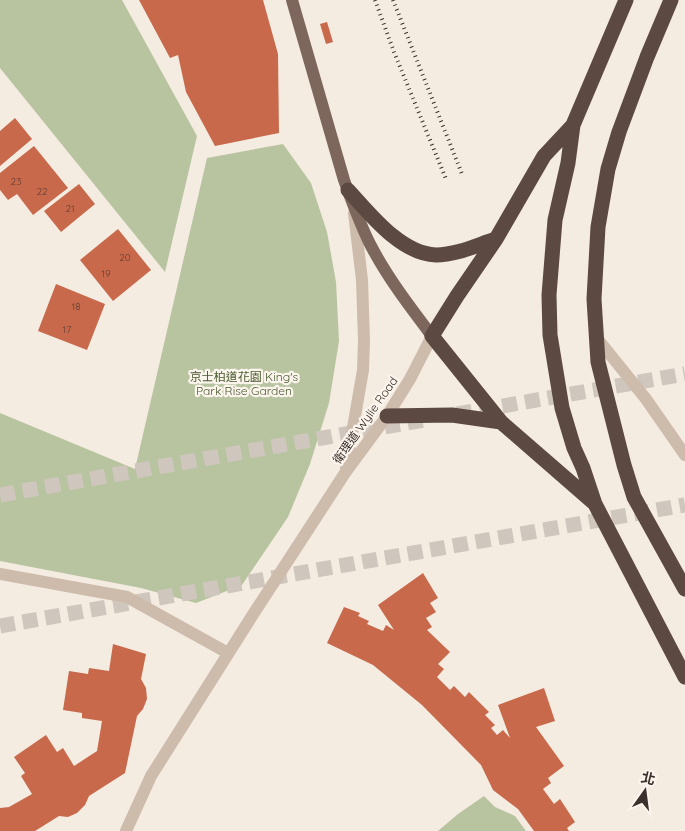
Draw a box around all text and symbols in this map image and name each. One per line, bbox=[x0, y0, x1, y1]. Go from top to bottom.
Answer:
house number: 23 bbox=[11, 175, 21, 188]
house number: 22 bbox=[36, 185, 48, 198]
house number: 21 bbox=[65, 202, 75, 215]
house number: 20 bbox=[119, 251, 131, 264]
house number: 19 bbox=[101, 267, 111, 280]
house number: 18 bbox=[71, 300, 81, 313]
house number: 17 bbox=[63, 323, 71, 336]
park label: 京士柏道花園 King's Park Rise Garden bbox=[190, 369, 299, 398]
street label: 衛理道 Wylie Road bbox=[329, 374, 401, 466]
north arrow bbox=[620, 766, 670, 816]
text: 北 bbox=[639, 768, 657, 789]

